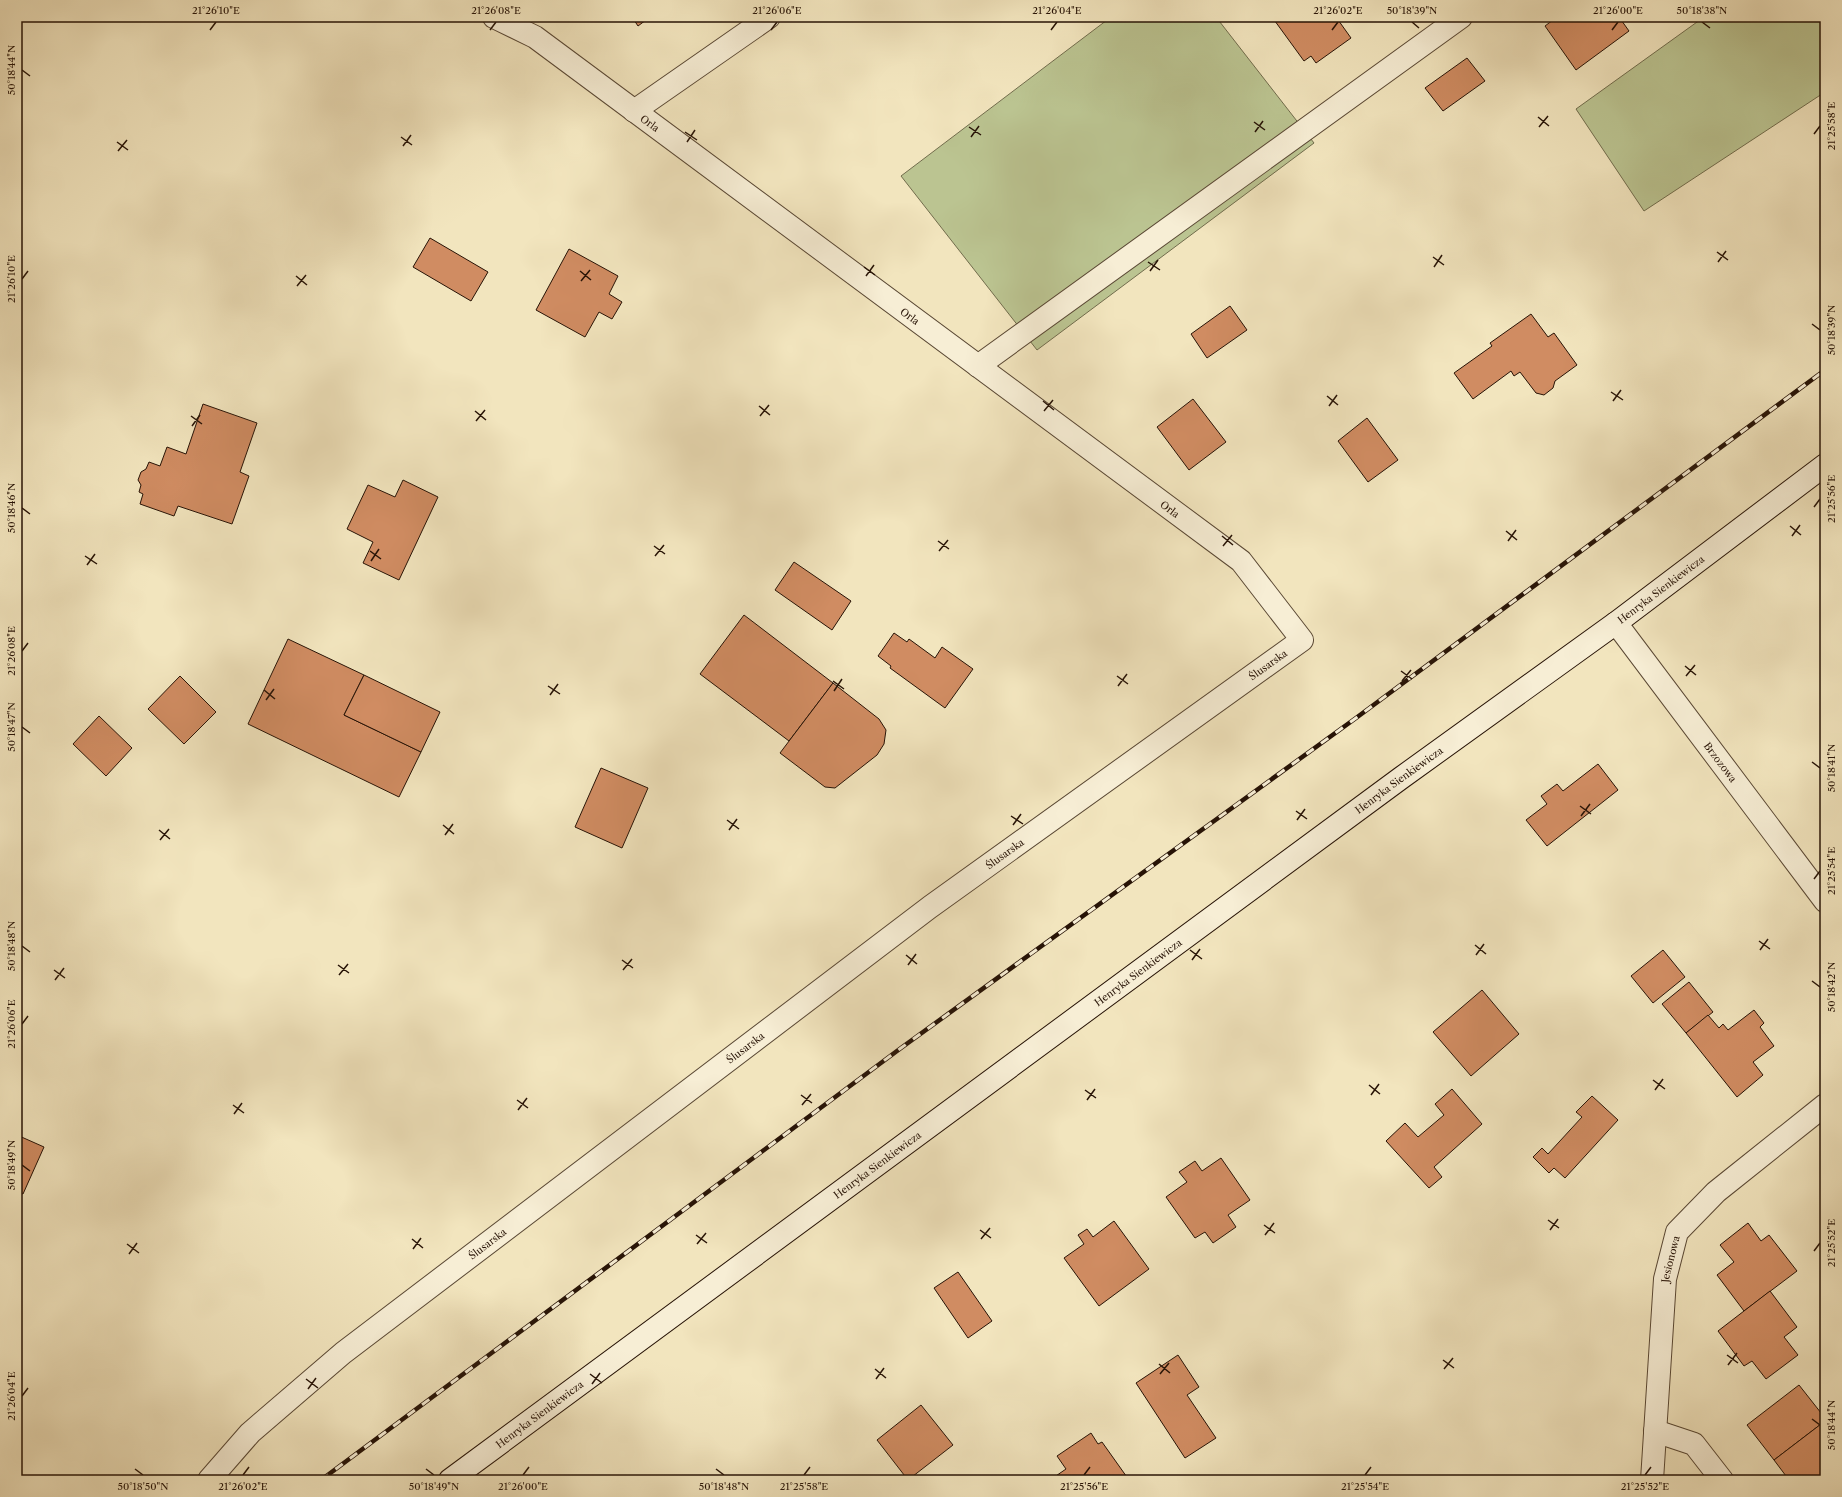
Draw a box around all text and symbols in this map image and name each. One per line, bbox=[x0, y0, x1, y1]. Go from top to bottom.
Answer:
text: 21°26'10"E bbox=[192, 4, 240, 17]
text: 21°26'08"E bbox=[471, 4, 521, 17]
text: 21°26'06"E bbox=[752, 4, 802, 17]
text: 21°26'04"E bbox=[1032, 4, 1082, 17]
text: 21°26'02"E bbox=[1313, 4, 1363, 17]
text: 50°18'39"N bbox=[1387, 4, 1437, 17]
text: 21°26'00"E bbox=[1593, 4, 1643, 17]
text: 50°18'38"N bbox=[1677, 4, 1727, 17]
text: 50°18'44"N bbox=[5, 45, 18, 95]
text: 21°25'58"E bbox=[1825, 102, 1838, 150]
street label: Orla bbox=[637, 112, 663, 135]
text: 21°26'10"E bbox=[5, 255, 18, 303]
street label: Orla bbox=[897, 305, 923, 328]
text: 50°18'39"N bbox=[1825, 305, 1838, 355]
text: 21°25'56"E bbox=[1825, 475, 1838, 523]
text: 50°18'46"N bbox=[5, 483, 18, 533]
street label: Orla bbox=[1157, 498, 1182, 521]
street label: Henryka Sienkiewicza bbox=[1615, 552, 1708, 627]
text: 21°26'08"E bbox=[5, 626, 18, 676]
street label: Ślusarska bbox=[1246, 646, 1290, 683]
text: 50°18'47"N bbox=[5, 702, 18, 752]
street label: Brzozowa bbox=[1701, 740, 1740, 786]
street label: Henryka Sienkiewicza bbox=[1353, 744, 1446, 817]
text: 50°18'41"N bbox=[1825, 744, 1838, 792]
street label: Ślusarska bbox=[983, 835, 1027, 872]
text: 21°25'54"E bbox=[1825, 847, 1838, 895]
text: 50°18'48"N bbox=[5, 921, 18, 971]
street label: Henryka Sienkiewicza bbox=[1092, 936, 1185, 1009]
text: 50°18'42"N bbox=[1825, 962, 1838, 1012]
text: 21°26'06"E bbox=[5, 999, 18, 1049]
street label: Ślusarska bbox=[724, 1029, 767, 1066]
street label: Henryka Sienkiewicza bbox=[831, 1128, 924, 1202]
text: 50°18'49"N bbox=[5, 1140, 18, 1190]
text: 21°25'52"E bbox=[1825, 1219, 1838, 1267]
street label: Ślusarska bbox=[466, 1225, 510, 1262]
street label: Jesionowa bbox=[1659, 1234, 1683, 1285]
text: 21°26'04"E bbox=[5, 1371, 18, 1421]
street label: Henryka Sienkiewicza bbox=[493, 1377, 587, 1451]
text: 50°18'44"N bbox=[1825, 1400, 1838, 1450]
text: 50°18'50"N bbox=[117, 1480, 169, 1493]
text: 21°26'02"E bbox=[218, 1480, 268, 1493]
text: 50°18'49"N bbox=[409, 1480, 459, 1493]
text: 21°26'00"E bbox=[498, 1480, 548, 1493]
text: 50°18'48"N bbox=[699, 1480, 749, 1493]
text: 21°25'58"E bbox=[780, 1480, 828, 1493]
text: 21°25'56"E bbox=[1060, 1480, 1108, 1493]
text: 21°25'54"E bbox=[1341, 1480, 1389, 1493]
text: 21°25'52"E bbox=[1621, 1480, 1669, 1493]

